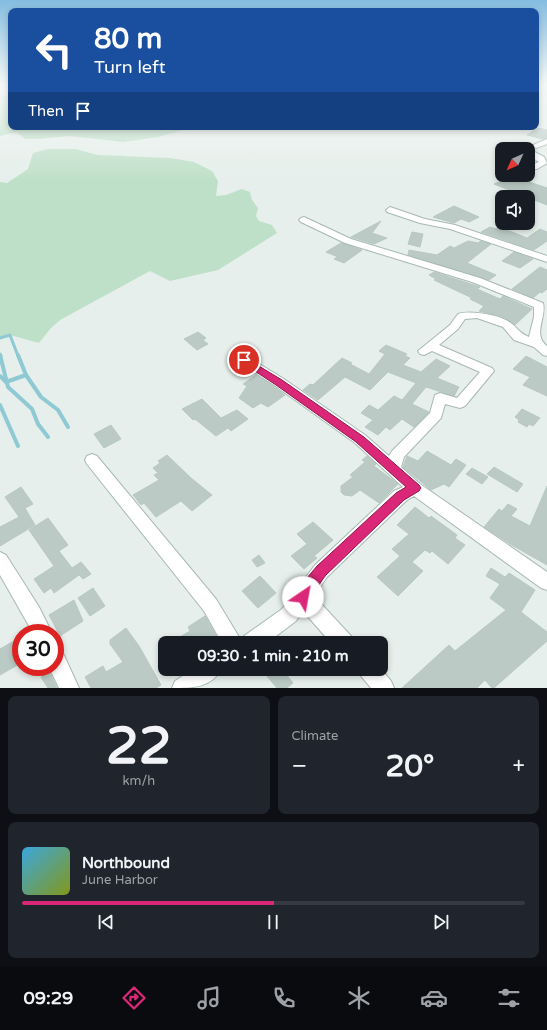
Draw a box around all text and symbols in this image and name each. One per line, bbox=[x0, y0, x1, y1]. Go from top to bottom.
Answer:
text: 80 m bbox=[94, 22, 162, 56]
icon: left bbox=[28, 24, 80, 76]
text: Turn left bbox=[94, 56, 166, 78]
icon: arrive bbox=[72, 100, 94, 122]
text: Then bbox=[28, 102, 64, 120]
north arrow bbox=[495, 142, 535, 182]
map controls bbox=[495, 142, 535, 230]
button: sound bbox=[495, 190, 535, 230]
pin bbox=[227, 343, 261, 377]
icon: arrive bbox=[233, 349, 255, 371]
position arrow bbox=[282, 576, 324, 618]
speed limit sign: 30 bbox=[12, 624, 64, 676]
text: 09:30 · 1 min · 210 m bbox=[198, 647, 348, 665]
text: 22 bbox=[106, 715, 171, 778]
text: Climate bbox=[292, 728, 338, 744]
text: 20° bbox=[385, 748, 434, 785]
text: − bbox=[292, 753, 307, 779]
text: + bbox=[513, 753, 525, 779]
text: km/h bbox=[122, 773, 155, 789]
text: Northbound bbox=[82, 854, 170, 872]
text: June Harbor bbox=[82, 872, 158, 888]
icon: previous bbox=[95, 911, 117, 933]
icon: pause bbox=[262, 911, 284, 933]
icon: next bbox=[430, 911, 452, 933]
icon: directions bbox=[120, 984, 148, 1012]
icon: music bbox=[195, 984, 223, 1012]
icon: phone bbox=[270, 984, 298, 1012]
icon: climate bbox=[345, 984, 373, 1012]
icon: car bbox=[420, 984, 448, 1012]
icon: filters bbox=[495, 984, 523, 1012]
text: 09:29 bbox=[24, 987, 73, 1009]

